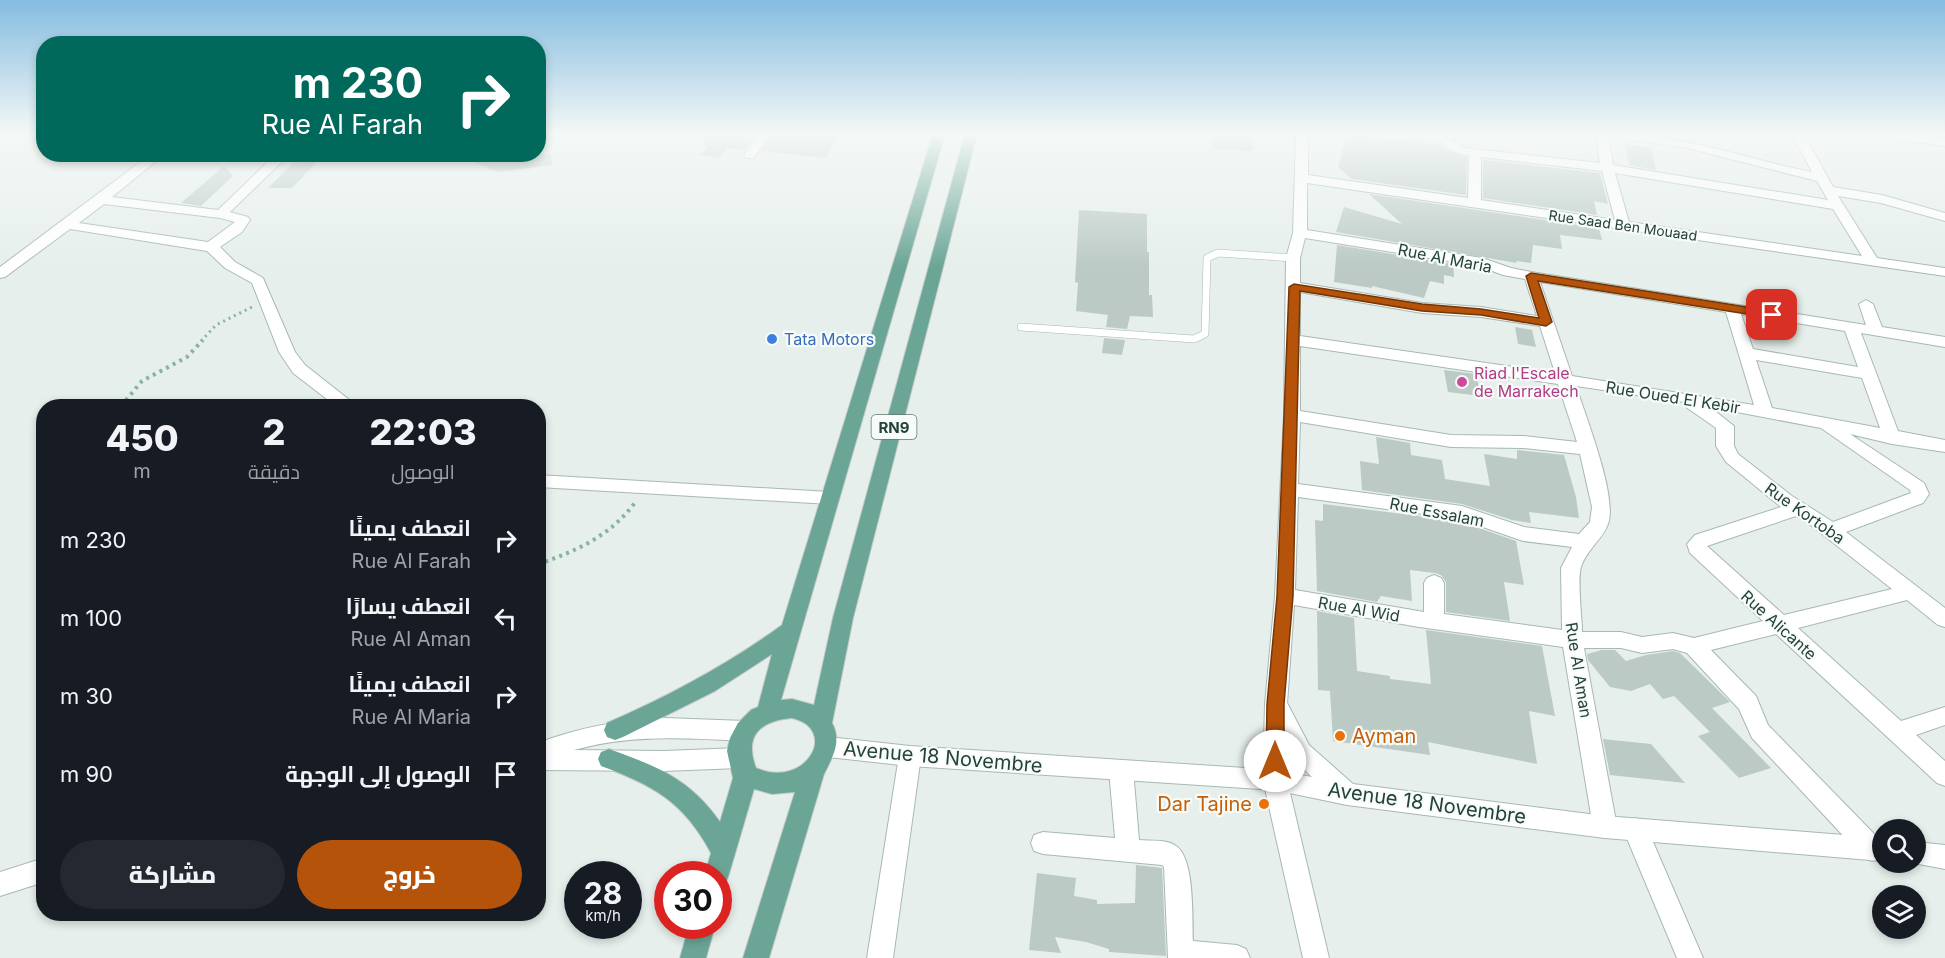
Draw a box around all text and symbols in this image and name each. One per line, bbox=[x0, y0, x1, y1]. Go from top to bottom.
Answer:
text: 230 m bbox=[293, 57, 423, 108]
icon: right bbox=[444, 60, 522, 138]
text: Rue Al Farah bbox=[262, 108, 423, 141]
street label: Rue Saad Ben Mouaad bbox=[1548, 206, 1698, 244]
street label: Rue Al Maria bbox=[1396, 239, 1494, 277]
pin bbox=[1746, 289, 1797, 340]
icon: arrive bbox=[1755, 298, 1788, 331]
place label: Tata Motors bbox=[784, 329, 874, 349]
marker: Tata Motors bbox=[765, 332, 779, 346]
place label: Riad l'Escale de Marrakech bbox=[1474, 363, 1579, 401]
marker: Riad l'Escale de Marrakech bbox=[1455, 375, 1469, 389]
street label: Rue Oued El Kebir bbox=[1604, 376, 1742, 418]
text: 2 bbox=[263, 410, 286, 454]
text: 22:03 bbox=[369, 410, 477, 454]
road number: RN9 bbox=[872, 415, 916, 439]
text: 450 bbox=[105, 416, 179, 460]
text: m bbox=[133, 459, 151, 483]
text: دقيقة bbox=[248, 460, 300, 484]
text: الوصول bbox=[391, 460, 455, 484]
street label: Rue Kortoba bbox=[1761, 478, 1849, 548]
street label: Rue Essalam bbox=[1388, 493, 1486, 531]
text: انعطف يمينًا bbox=[349, 515, 471, 541]
icon: right bbox=[489, 524, 522, 557]
text: 230 m bbox=[60, 527, 126, 553]
text: Rue Al Farah bbox=[352, 549, 471, 573]
street label: Rue Alicante bbox=[1737, 586, 1821, 664]
street label: Rue Al Wid bbox=[1317, 592, 1401, 626]
text: انعطف يسارًا bbox=[346, 593, 471, 619]
icon: left bbox=[489, 602, 522, 635]
text: 100 m bbox=[60, 605, 122, 631]
street label: Rue Al Aman bbox=[1562, 621, 1596, 719]
text: Rue Al Aman bbox=[350, 627, 471, 651]
text: انعطف يمينًا bbox=[349, 671, 471, 697]
icon: right bbox=[489, 680, 522, 713]
text: 30 m bbox=[60, 683, 113, 709]
text: Rue Al Maria bbox=[352, 705, 471, 729]
place label: Ayman bbox=[1352, 724, 1416, 748]
position arrow bbox=[1243, 729, 1307, 793]
marker: Ayman bbox=[1333, 729, 1347, 743]
street label: Avenue 18 Novembre bbox=[842, 736, 1044, 778]
icon: arrive bbox=[489, 758, 522, 791]
text: 90 m bbox=[60, 761, 113, 787]
text: الوصول إلى الوجهة bbox=[285, 761, 471, 787]
street label: Avenue 18 Novembre bbox=[1326, 777, 1528, 829]
place label: Dar Tajine bbox=[1157, 792, 1252, 816]
marker: Dar Tajine bbox=[1257, 797, 1271, 811]
map controls bbox=[1872, 819, 1926, 939]
button: search bbox=[1872, 819, 1926, 873]
button: مشاركة bbox=[60, 840, 285, 909]
button: خروج bbox=[297, 840, 522, 909]
speed limit sign: 30 bbox=[654, 861, 732, 939]
text: 28 bbox=[584, 875, 622, 911]
button: layers bbox=[1872, 885, 1926, 939]
text: km/h bbox=[585, 906, 621, 925]

